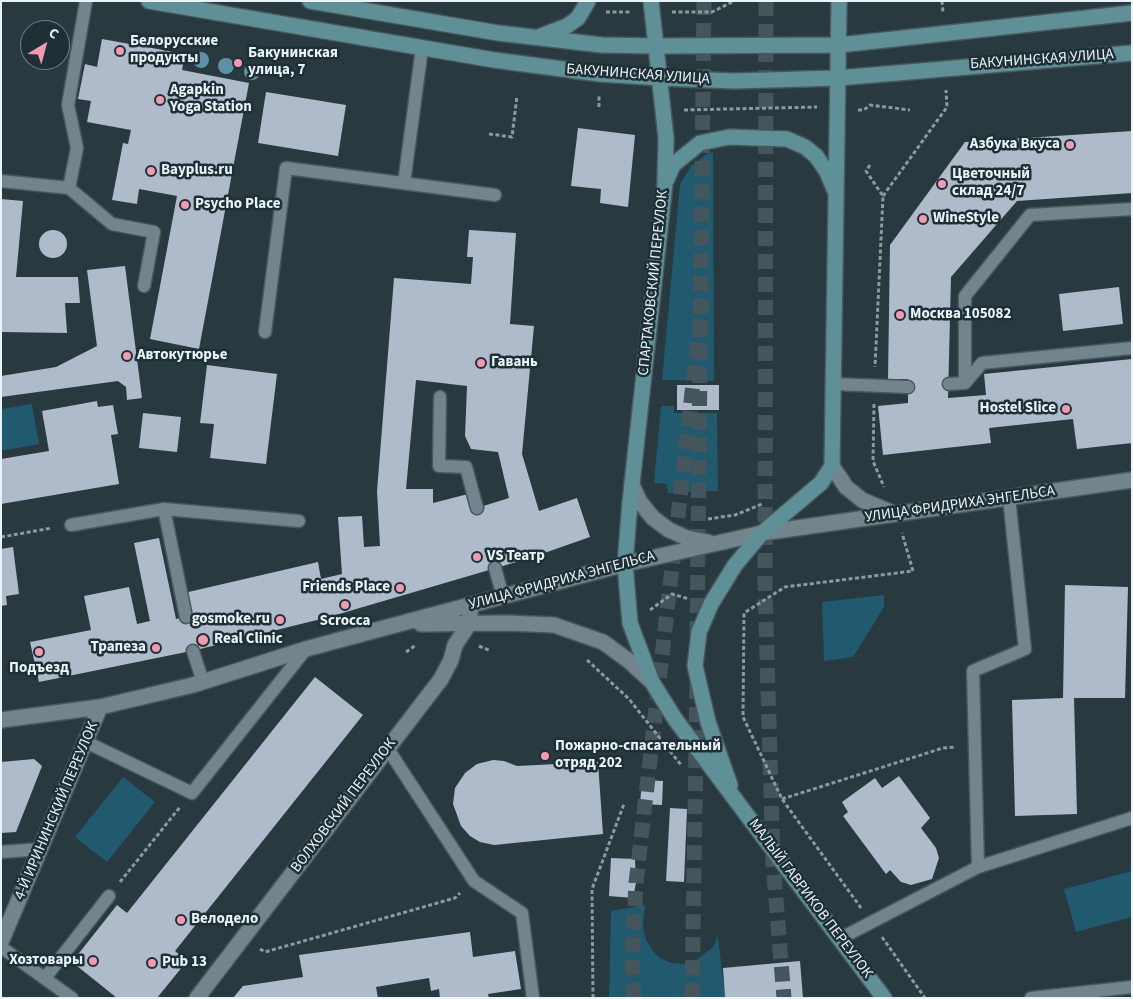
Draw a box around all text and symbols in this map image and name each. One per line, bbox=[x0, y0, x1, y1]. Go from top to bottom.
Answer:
north arrow bbox=[20, 20, 70, 70]
text: С bbox=[44, 23, 63, 44]
place label: Белорусские продукты bbox=[130, 33, 218, 68]
marker: Белорусские продукты bbox=[114, 45, 126, 57]
place label: Бакунинская улица, 7 bbox=[248, 45, 338, 80]
street label: БАКУНИНСКАЯ УЛИЦА bbox=[970, 46, 1114, 74]
marker: Бакунинская улица, 7 bbox=[232, 57, 244, 69]
street label: БАКУНИНСКАЯ УЛИЦА bbox=[566, 61, 710, 89]
place label: Agapkin Yoga Station bbox=[170, 82, 252, 117]
marker: Agapkin Yoga Station bbox=[154, 94, 166, 106]
place label: Азбука Вкуса bbox=[970, 136, 1060, 154]
marker: Азбука Вкуса bbox=[1064, 139, 1076, 151]
place label: Bayplus.ru bbox=[161, 162, 233, 180]
marker: Bayplus.ru bbox=[145, 165, 157, 177]
place label: Цветочный склад 24/7 bbox=[952, 166, 1030, 201]
marker: Цветочный склад 24/7 bbox=[936, 178, 948, 190]
street label: СПАРТАКОВСКИЙ ПЕРЕУЛОК bbox=[635, 189, 673, 377]
place label: Psycho Place bbox=[195, 196, 281, 214]
marker: Psycho Place bbox=[179, 199, 191, 211]
place label: WineStyle bbox=[933, 210, 999, 228]
marker: WineStyle bbox=[917, 213, 929, 225]
place label: Москва 105082 bbox=[910, 306, 1011, 324]
marker: Москва 105082 bbox=[894, 309, 906, 321]
place label: Автокутюрье bbox=[137, 347, 227, 365]
marker: Автокутюрье bbox=[121, 350, 133, 362]
place label: Гавань bbox=[491, 354, 538, 372]
marker: Гавань bbox=[475, 357, 487, 369]
place label: Hostel Slice bbox=[980, 400, 1056, 418]
marker: Hostel Slice bbox=[1060, 403, 1072, 415]
street label: УЛИЦА ФРИДРИХА ЭНГЕЛЬСА bbox=[864, 483, 1056, 527]
street label: УЛИЦА ФРИДРИХА ЭНГЕЛЬСА bbox=[467, 548, 657, 614]
place label: VS Театр bbox=[487, 548, 545, 566]
marker: VS Театр bbox=[471, 551, 483, 563]
place label: Friends Place bbox=[302, 579, 390, 597]
marker: Friends Place bbox=[394, 582, 406, 594]
marker: Scrocca bbox=[339, 599, 351, 611]
place label: gosmoke.ru bbox=[192, 611, 270, 629]
place label: Scrocca bbox=[320, 613, 370, 631]
marker: gosmoke.ru bbox=[274, 614, 286, 626]
place label: Real Clinic bbox=[214, 631, 283, 649]
marker: Real Clinic bbox=[196, 633, 210, 647]
place label: Трапеза bbox=[91, 639, 146, 657]
marker: Трапеза bbox=[150, 642, 162, 654]
marker: Подъезд bbox=[33, 646, 45, 658]
place label: Подъезд bbox=[9, 660, 69, 678]
street label: 4-Й ИРИНИНСКИЙ ПЕРЕУЛОК bbox=[11, 719, 103, 903]
street label: ВОЛХОВСКИЙ ПЕРЕУЛОК bbox=[288, 736, 400, 876]
place label: Пожарно-спасательный отряд 202 bbox=[555, 738, 721, 773]
marker: Пожарно-спасательный отряд 202 bbox=[539, 750, 551, 762]
street label: МАЛЫЙ ГАВРИКОВ ПЕРЕУЛОК bbox=[744, 816, 876, 982]
place label: Велодело bbox=[191, 911, 258, 929]
marker: Велодело bbox=[175, 914, 187, 926]
place label: Хозтовары bbox=[9, 952, 83, 970]
place label: Pub 13 bbox=[162, 954, 207, 972]
marker: Хозтовары bbox=[87, 955, 99, 967]
marker: Pub 13 bbox=[146, 957, 158, 969]

